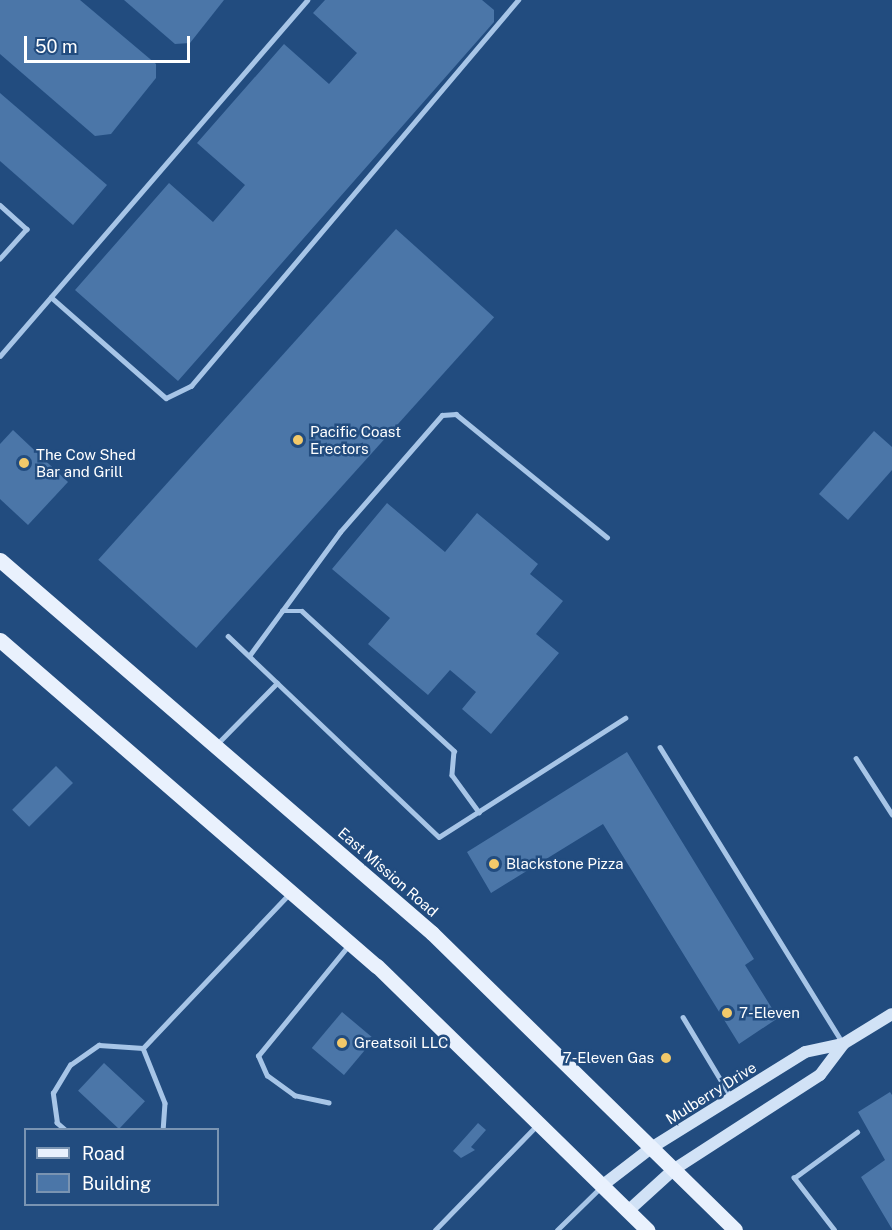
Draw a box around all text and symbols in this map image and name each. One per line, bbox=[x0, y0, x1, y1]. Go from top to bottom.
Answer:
scale bar bbox=[27, 24, 194, 62]
text: 50 m bbox=[35, 36, 78, 57]
place label: Pacific Coast Erectors bbox=[310, 422, 401, 457]
marker: Pacific Coast Erectors bbox=[291, 433, 305, 447]
place label: The Cow Shed Bar and Grill bbox=[36, 445, 136, 480]
marker: The Cow Shed Bar and Grill bbox=[17, 456, 31, 470]
street label: East Mission Road bbox=[334, 824, 442, 920]
place label: Blackstone Pizza bbox=[506, 855, 624, 873]
marker: Blackstone Pizza bbox=[487, 857, 501, 871]
place label: 7-Eleven bbox=[739, 1004, 800, 1022]
marker: 7-Eleven bbox=[720, 1006, 734, 1020]
place label: Greatsoil LLC bbox=[354, 1034, 448, 1052]
marker: Greatsoil LLC bbox=[335, 1036, 349, 1050]
place label: 7-Eleven Gas bbox=[563, 1049, 654, 1067]
marker: 7-Eleven Gas bbox=[659, 1051, 673, 1065]
street label: Mulberry Drive bbox=[662, 1058, 760, 1128]
legend bbox=[24, 1128, 219, 1206]
text: Road bbox=[82, 1143, 125, 1164]
text: Building bbox=[82, 1173, 151, 1194]

